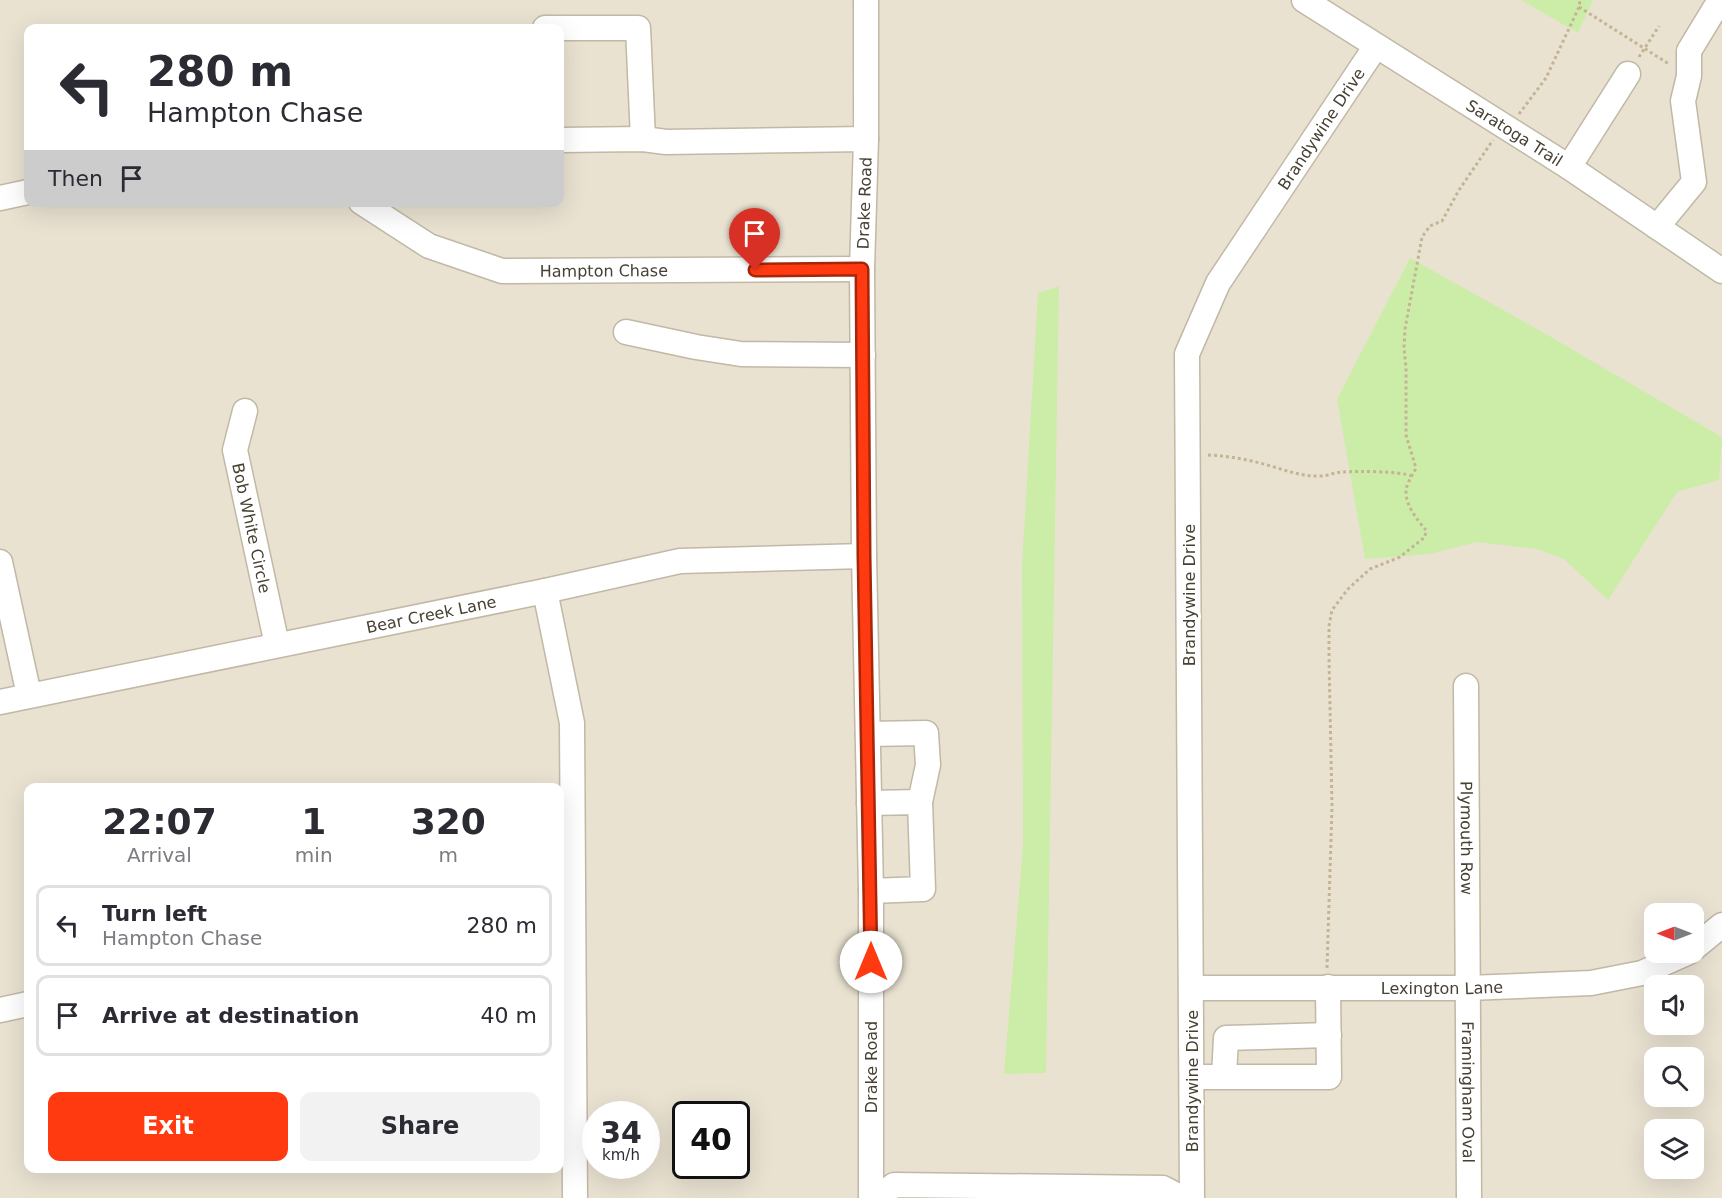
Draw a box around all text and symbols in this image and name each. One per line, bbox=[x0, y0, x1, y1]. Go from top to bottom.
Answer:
text: 280 m bbox=[147, 47, 293, 96]
icon: left bbox=[48, 48, 126, 126]
street label: Brandywine Drive bbox=[1274, 64, 1369, 193]
street label: Saratoga Trail bbox=[1463, 96, 1566, 171]
text: Hampton Chase bbox=[147, 97, 363, 128]
street label: Drake Road bbox=[853, 156, 876, 250]
icon: arrive bbox=[115, 162, 148, 195]
text: Then bbox=[48, 166, 103, 191]
pin bbox=[729, 208, 780, 270]
icon: arrive bbox=[738, 217, 771, 250]
street label: Hampton Chase bbox=[540, 261, 668, 281]
street label: Bob White Circle bbox=[228, 461, 275, 595]
street label: Brandywine Drive bbox=[1180, 524, 1199, 666]
street label: Bear Creek Lane bbox=[364, 592, 498, 637]
street label: Plymouth Row bbox=[1457, 781, 1476, 895]
text: 22:07 bbox=[102, 801, 217, 842]
text: 1 bbox=[301, 801, 326, 842]
text: 320 bbox=[411, 801, 486, 842]
text: Arrival bbox=[127, 843, 192, 867]
text: min bbox=[295, 843, 333, 867]
text: m bbox=[439, 843, 458, 867]
text: Turn left bbox=[102, 901, 207, 926]
north arrow bbox=[1644, 903, 1704, 963]
map controls bbox=[1644, 903, 1704, 1179]
icon: left bbox=[51, 909, 84, 942]
text: 280 m bbox=[467, 913, 537, 938]
text: Hampton Chase bbox=[102, 926, 262, 950]
position arrow bbox=[839, 930, 903, 994]
button: sound bbox=[1644, 975, 1704, 1035]
street label: Lexington Lane bbox=[1381, 978, 1504, 998]
icon: arrive bbox=[51, 999, 84, 1032]
text: Arrive at destination bbox=[102, 1003, 359, 1028]
text: 40 m bbox=[481, 1003, 537, 1028]
street label: Brandywine Drive bbox=[1183, 1010, 1202, 1152]
street label: Drake Road bbox=[862, 1021, 881, 1113]
street label: Framingham Oval bbox=[1458, 1021, 1478, 1163]
button: search bbox=[1644, 1047, 1704, 1107]
button: Exit bbox=[48, 1092, 288, 1161]
button: Share bbox=[300, 1092, 540, 1161]
speed limit sign: 40 bbox=[672, 1101, 750, 1179]
text: 34 bbox=[600, 1115, 642, 1150]
button: layers bbox=[1644, 1119, 1704, 1179]
text: km/h bbox=[602, 1146, 640, 1164]

